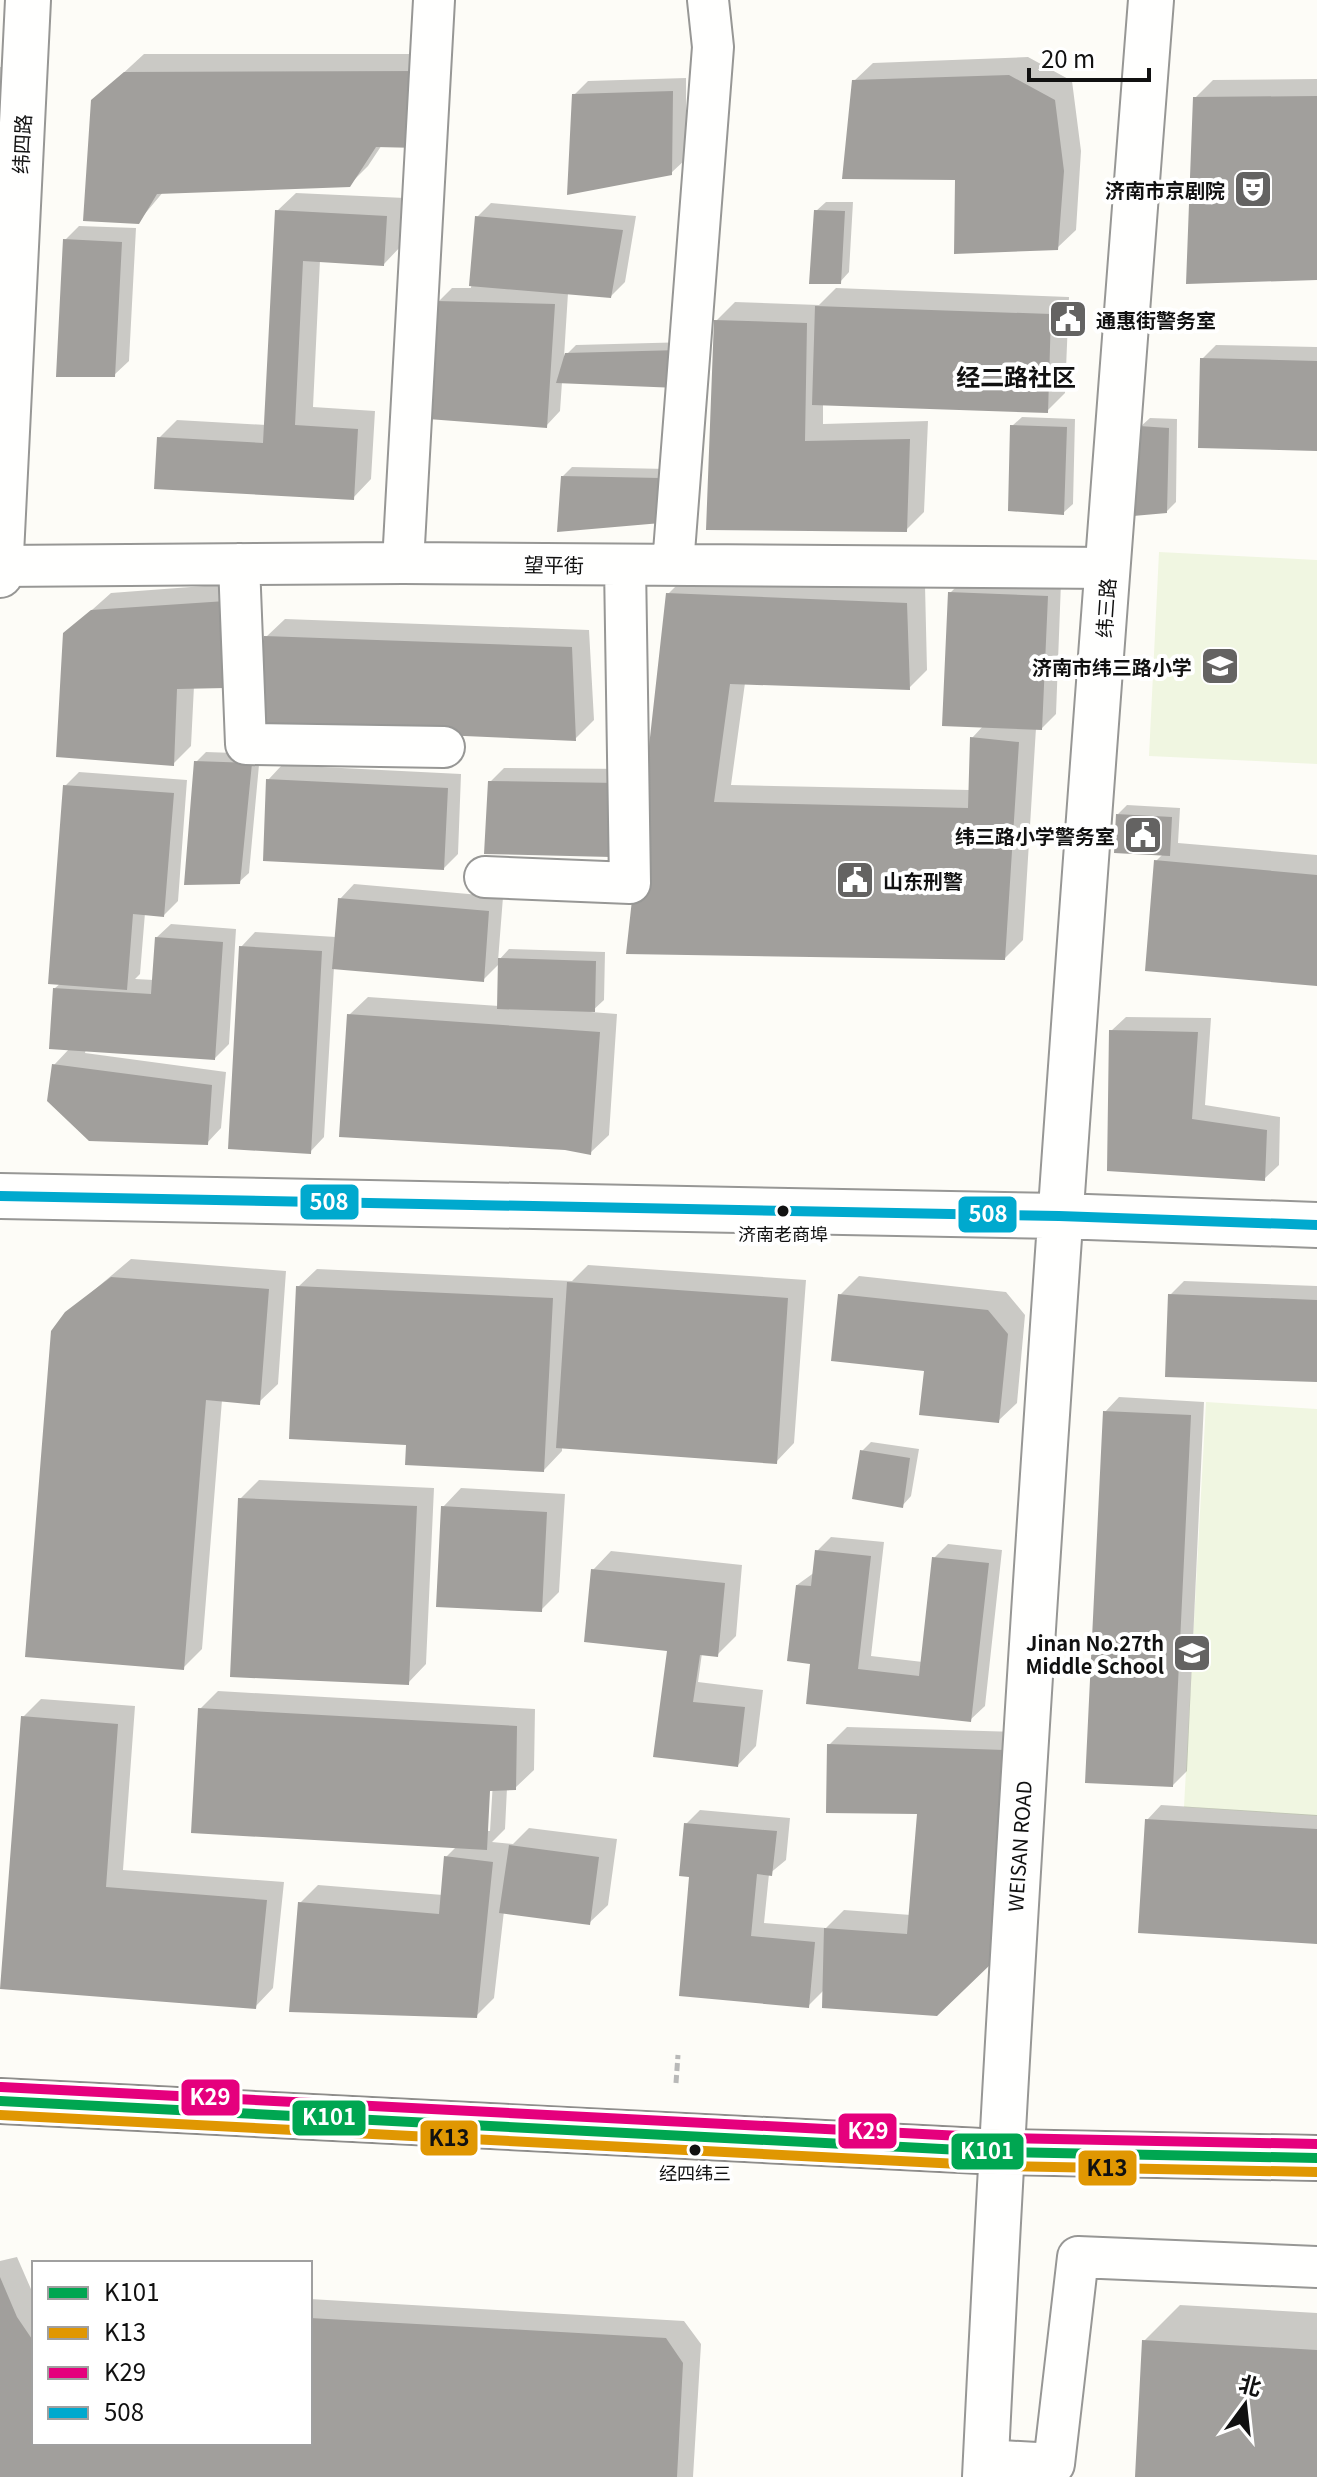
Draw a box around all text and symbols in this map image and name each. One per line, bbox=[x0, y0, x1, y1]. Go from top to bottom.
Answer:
scale bar bbox=[1029, 32, 1149, 82]
text: 20 m bbox=[1041, 40, 1095, 75]
street label: 纬四路 bbox=[5, 113, 37, 175]
theatre icon: 济南市京剧院 bbox=[1232, 168, 1274, 210]
place label: 济南市京剧院 bbox=[1105, 175, 1225, 204]
public building icon: 通惠街警务室 bbox=[1047, 298, 1089, 340]
place label: 通惠街警务室 bbox=[1096, 305, 1216, 334]
district label: 经二路社区 bbox=[956, 358, 1076, 393]
street label: 望平街 bbox=[524, 549, 584, 579]
street label: 纬三路 bbox=[1088, 577, 1122, 639]
school or university icon: 济南市纬三路小学 bbox=[1199, 645, 1241, 687]
place label: 济南市纬三路小学 bbox=[1032, 652, 1192, 681]
public building icon: 纬三路小学警务室 bbox=[1122, 814, 1164, 856]
place label: 纬三路小学警务室 bbox=[955, 821, 1115, 850]
public building icon: 山东刑警 bbox=[834, 859, 876, 901]
place label: 山东刑警 bbox=[883, 866, 963, 895]
line badge: 508 bbox=[299, 1183, 360, 1221]
text: 508 bbox=[310, 1184, 348, 1216]
line badge: 508 bbox=[957, 1195, 1018, 1234]
text: 508 bbox=[969, 1196, 1007, 1228]
marker: 济南老商埠 bbox=[775, 1203, 791, 1219]
place label: 济南老商埠 bbox=[738, 1220, 828, 1246]
place label: Jinan No.27th Middle School bbox=[1025, 1628, 1164, 1680]
school or university icon: Jinan No.27th Middle School bbox=[1171, 1632, 1213, 1674]
street label: WEISAN ROAD bbox=[1000, 1779, 1038, 1913]
line badge: K29 bbox=[180, 2078, 241, 2117]
text: K29 bbox=[189, 2079, 231, 2111]
line badge: K101 bbox=[291, 2099, 367, 2137]
text: K101 bbox=[302, 2099, 356, 2131]
line badge: K29 bbox=[837, 2112, 898, 2150]
text: K29 bbox=[847, 2113, 889, 2145]
line badge: K13 bbox=[419, 2119, 479, 2157]
text: K13 bbox=[428, 2120, 470, 2152]
line badge: K101 bbox=[950, 2132, 1025, 2171]
text: K101 bbox=[960, 2133, 1014, 2165]
marker: 经四纬三 bbox=[687, 2142, 703, 2158]
line badge: K13 bbox=[1077, 2149, 1138, 2187]
text: K13 bbox=[1086, 2150, 1128, 2182]
place label: 经四纬三 bbox=[659, 2159, 731, 2185]
legend bbox=[32, 2261, 312, 2445]
text: K101 bbox=[104, 2273, 159, 2308]
text: K13 bbox=[104, 2313, 146, 2348]
text: K29 bbox=[104, 2353, 146, 2388]
north arrow bbox=[1205, 2365, 1285, 2445]
text: 北 bbox=[1236, 2365, 1265, 2402]
text: 508 bbox=[104, 2393, 144, 2428]

